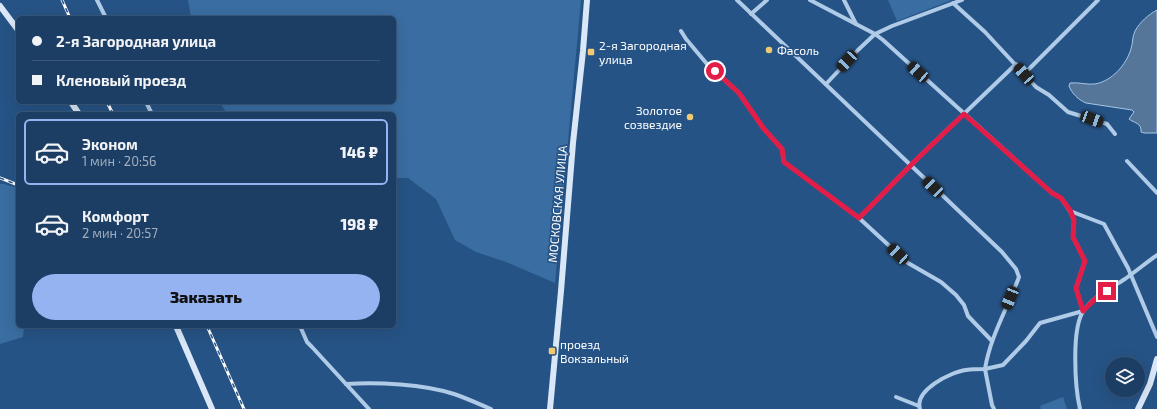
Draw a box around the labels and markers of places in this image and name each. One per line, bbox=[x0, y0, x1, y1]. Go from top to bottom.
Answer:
place label: 2-я Загородная улица bbox=[599, 38, 687, 67]
place label: Фасоль bbox=[777, 43, 819, 57]
marker: Фасоль bbox=[764, 45, 774, 55]
marker: 2-я Загородная улица bbox=[586, 47, 596, 57]
place label: Золотое созвездие bbox=[624, 103, 682, 131]
marker: Золотое созвездие bbox=[685, 112, 695, 122]
place label: проезд Вокзальный bbox=[560, 337, 629, 365]
marker: проезд Вокзальный bbox=[547, 346, 557, 356]

